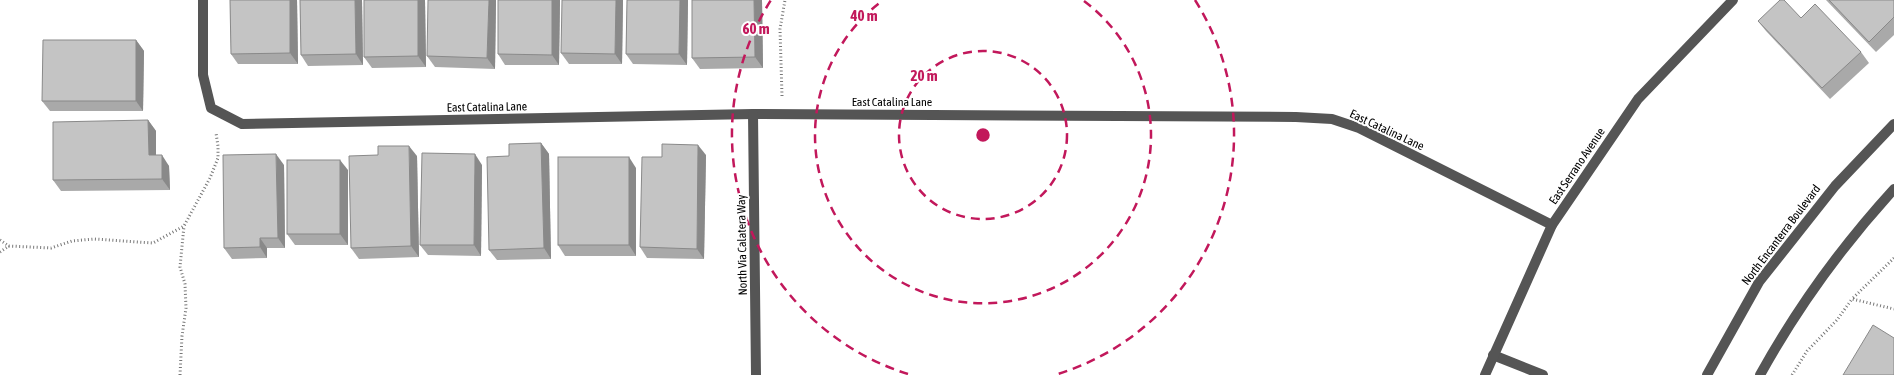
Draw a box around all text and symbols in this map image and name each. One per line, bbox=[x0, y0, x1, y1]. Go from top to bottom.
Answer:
text: 40 m bbox=[850, 7, 878, 24]
text: 60 m bbox=[743, 20, 770, 37]
text: 20 m bbox=[911, 67, 938, 84]
street label: East Catalina Lane bbox=[852, 95, 932, 109]
street label: East Catalina Lane bbox=[447, 99, 527, 115]
street label: East Catalina Lane bbox=[1348, 107, 1426, 153]
street label: East Serrano Avenue bbox=[1546, 125, 1608, 207]
centre of rings bbox=[974, 126, 992, 144]
street label: North Encanterra Boulevard bbox=[1739, 182, 1823, 288]
street label: North Via Calatera Way bbox=[734, 194, 750, 296]

